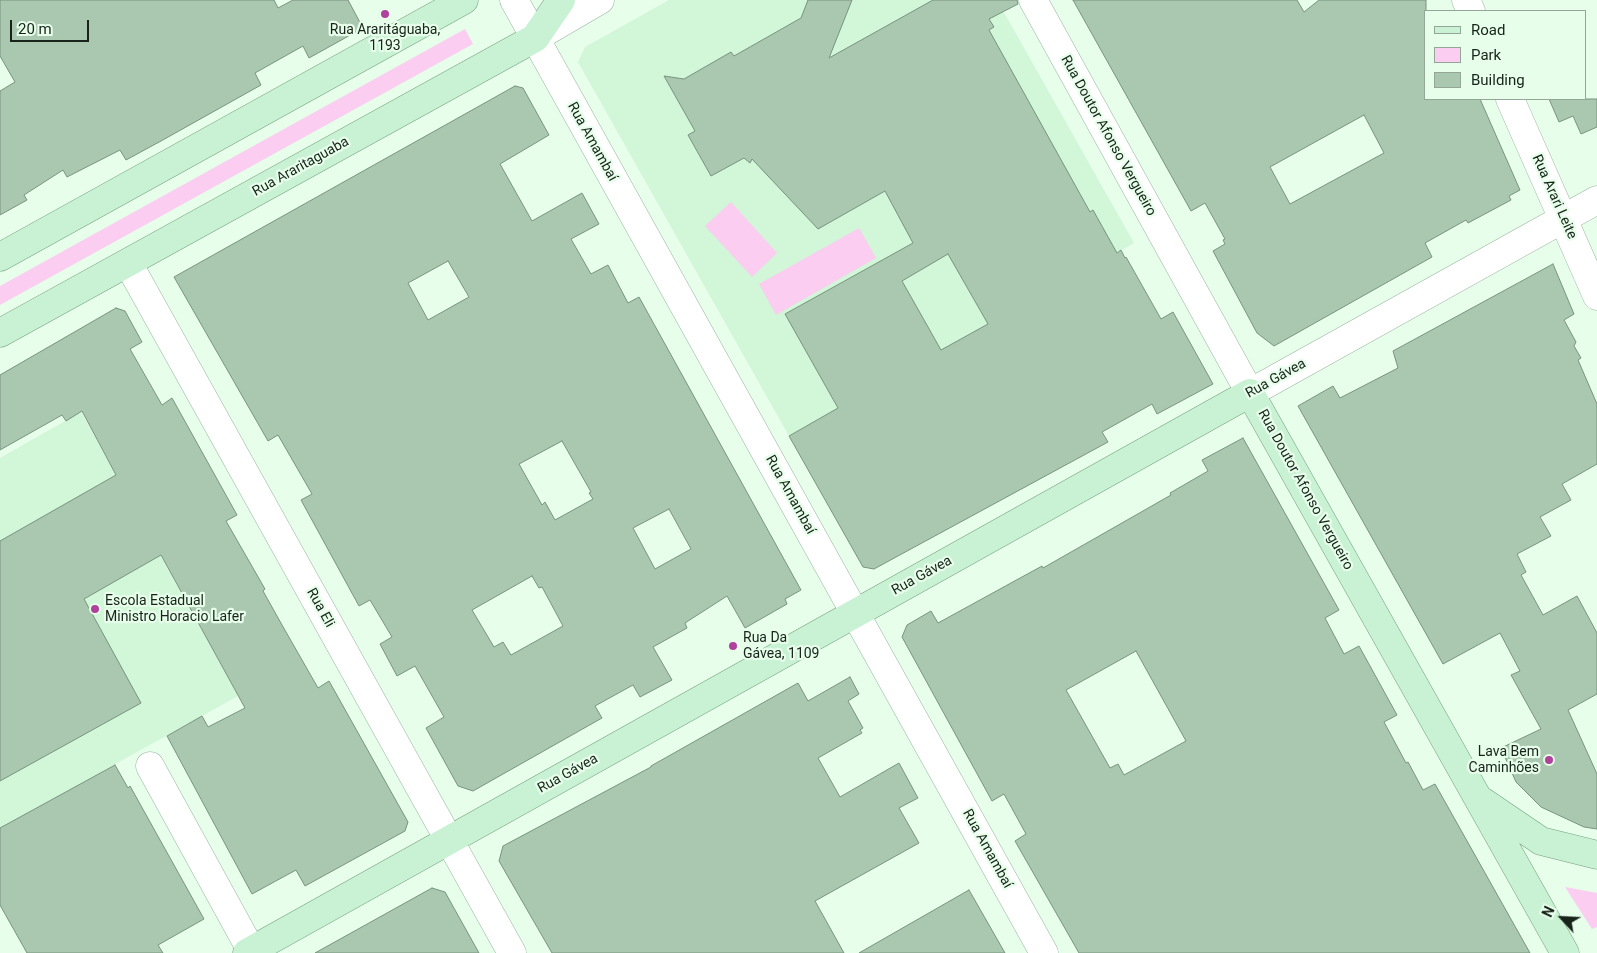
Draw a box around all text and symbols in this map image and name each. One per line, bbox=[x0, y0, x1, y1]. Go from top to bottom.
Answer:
marker: Rua Araritáguaba, 1193 bbox=[379, 8, 391, 20]
scale bar bbox=[12, 10, 91, 42]
legend bbox=[1424, 10, 1587, 100]
text: 20 m bbox=[18, 20, 52, 38]
text: Road bbox=[1471, 21, 1505, 39]
place label: Rua Araritáguaba, 1193 bbox=[330, 22, 440, 54]
text: Park bbox=[1471, 46, 1501, 64]
street label: Rua Doutor Afonso Vergueiro bbox=[1057, 53, 1159, 219]
text: Building bbox=[1471, 71, 1525, 89]
street label: Rua Amambaí bbox=[563, 100, 621, 184]
street label: Rua Araritaguaba bbox=[250, 134, 352, 200]
street label: Rua Arari Leite bbox=[1528, 152, 1580, 242]
street label: Rua Gávea bbox=[1243, 356, 1309, 402]
street label: Rua Doutor Afonso Vergueiro bbox=[1254, 407, 1356, 573]
street label: Rua Amambaí bbox=[761, 453, 819, 537]
street label: Rua Gávea bbox=[889, 553, 955, 599]
street label: Rua Eli bbox=[302, 585, 338, 631]
place label: Escola Estadual Ministro Horacio Lafer bbox=[105, 593, 244, 626]
marker: Escola Estadual Ministro Horacio Lafer bbox=[89, 603, 101, 615]
place label: Rua Da Gávea, 1109 bbox=[743, 630, 819, 662]
marker: Rua Da Gávea, 1109 bbox=[727, 640, 739, 652]
place label: Lava Bem Caminhões bbox=[1469, 744, 1539, 776]
street label: Rua Gávea bbox=[535, 751, 601, 797]
marker: Lava Bem Caminhões bbox=[1543, 754, 1555, 766]
street label: Rua Amambaí bbox=[958, 807, 1016, 891]
north arrow bbox=[1537, 893, 1587, 943]
text: N bbox=[1539, 904, 1558, 920]

